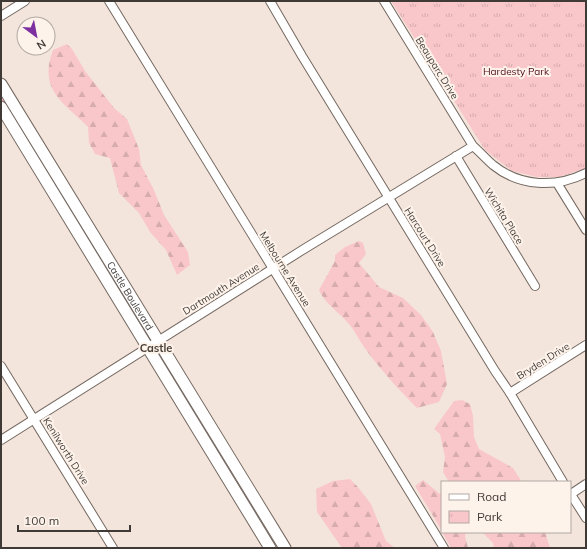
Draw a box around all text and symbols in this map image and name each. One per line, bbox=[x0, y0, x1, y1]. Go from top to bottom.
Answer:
north arrow bbox=[16, 16, 56, 56]
street label: Beauparc Drive bbox=[413, 34, 461, 102]
text: N bbox=[34, 36, 49, 53]
park label: Hardesty Park bbox=[483, 65, 550, 78]
street label: Wichita Place bbox=[482, 185, 526, 247]
street label: Harcourt Drive bbox=[402, 205, 448, 269]
street label: Melbourne Avenue bbox=[257, 229, 313, 309]
street label: Castle Boulevard bbox=[104, 259, 156, 332]
street label: Dartmouth Avenue bbox=[180, 260, 262, 318]
street label: Bryden Drive bbox=[514, 340, 572, 382]
district label: Castle bbox=[140, 341, 172, 355]
street label: Kenilworth Drive bbox=[40, 415, 92, 487]
legend bbox=[441, 481, 571, 533]
text: Road bbox=[477, 489, 506, 504]
scale bar bbox=[18, 507, 130, 533]
text: Park bbox=[477, 509, 503, 524]
text: 100 m bbox=[24, 513, 59, 528]

